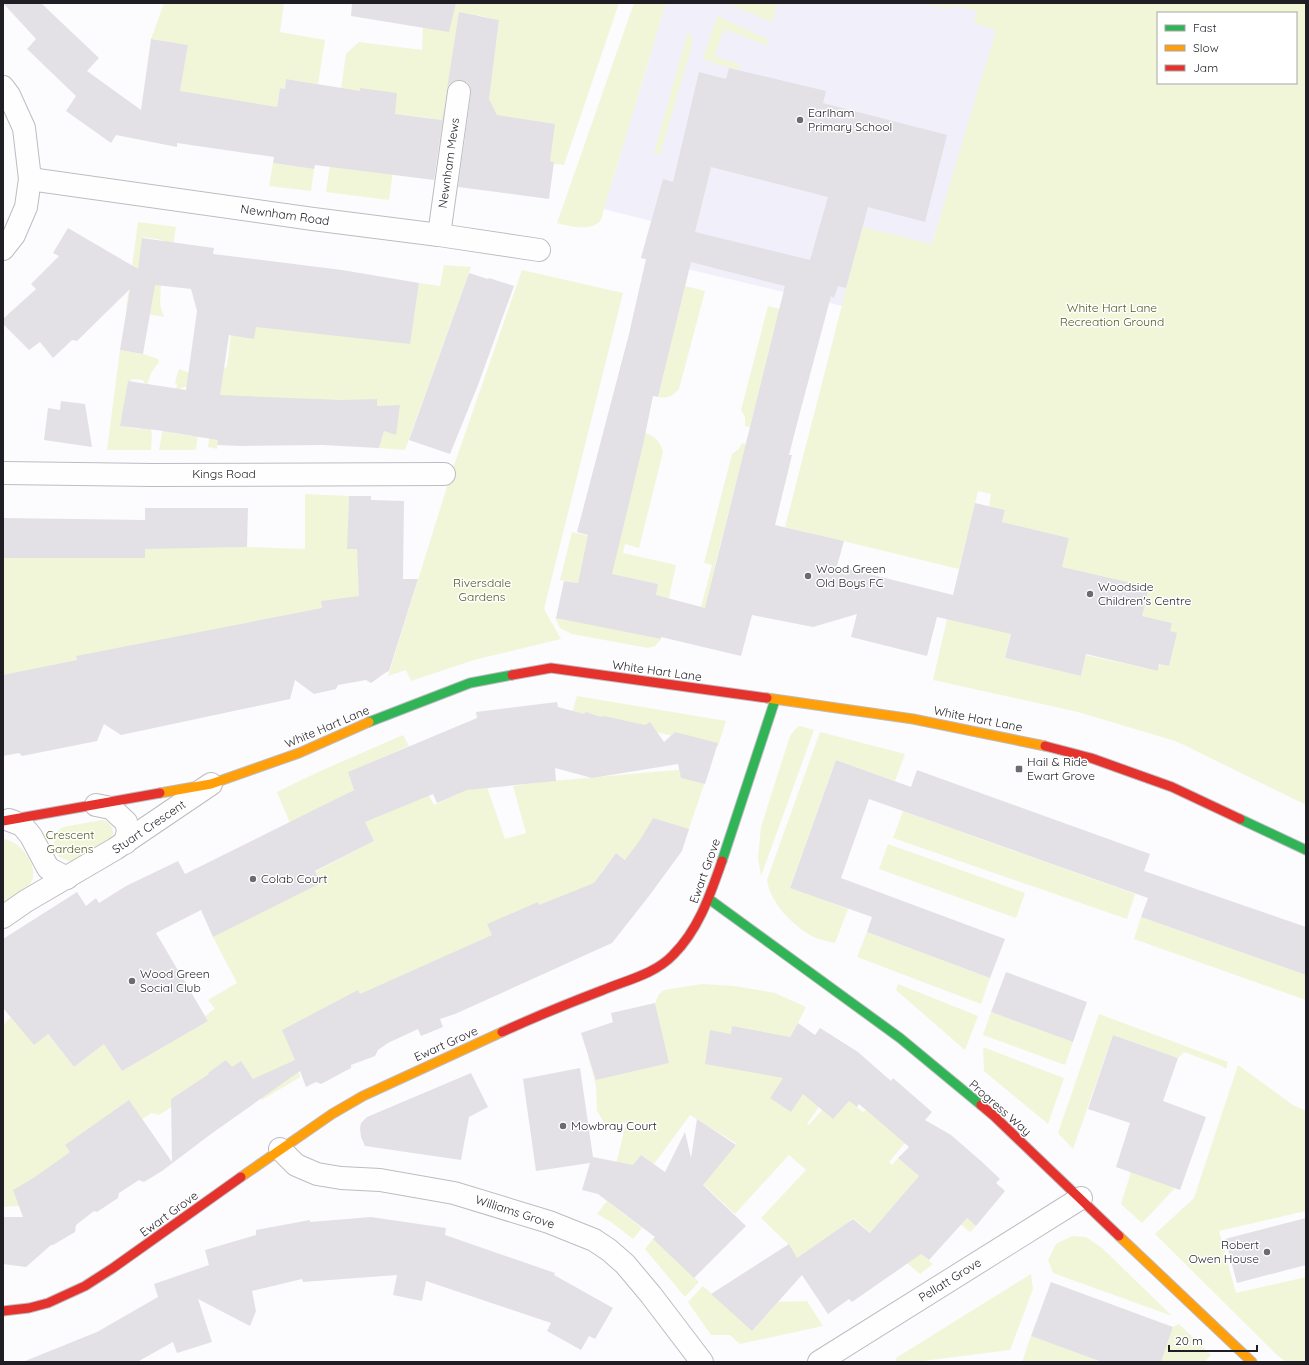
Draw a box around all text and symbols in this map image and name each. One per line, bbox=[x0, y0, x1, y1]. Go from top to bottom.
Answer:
legend bbox=[1157, 12, 1297, 84]
text: Fast bbox=[1193, 20, 1217, 35]
text: Slow bbox=[1193, 40, 1219, 55]
text: Jam bbox=[1193, 60, 1218, 75]
place label: Earlham Primary School bbox=[808, 105, 892, 134]
marker: Earlham Primary School bbox=[795, 115, 805, 125]
street label: Newnham Mews bbox=[435, 116, 462, 209]
street label: Newnham Road bbox=[240, 201, 330, 228]
park label: White Hart Lane Recreation Ground bbox=[1060, 300, 1164, 329]
street label: Kings Road bbox=[192, 466, 256, 481]
place label: Wood Green Old Boys FC bbox=[816, 561, 886, 590]
marker: Wood Green Old Boys FC bbox=[803, 571, 813, 581]
park label: Riversdale Gardens bbox=[453, 575, 511, 604]
place label: Woodside Children's Centre bbox=[1098, 579, 1191, 608]
marker: Woodside Children's Centre bbox=[1085, 589, 1095, 599]
street label: White Hart Lane bbox=[611, 657, 703, 684]
street label: White Hart Lane bbox=[282, 702, 371, 751]
street label: White Hart Lane bbox=[932, 703, 1024, 735]
place label: Hail & Ride Ewart Grove bbox=[1027, 754, 1095, 783]
marker: Hail & Ride Ewart Grove bbox=[1014, 764, 1024, 774]
street label: Stuart Crescent bbox=[109, 796, 188, 857]
park label: Crescent Gardens bbox=[46, 827, 94, 856]
street label: Ewart Grove bbox=[686, 836, 723, 905]
place label: Colab Court bbox=[261, 871, 327, 886]
marker: Colab Court bbox=[248, 874, 258, 884]
place label: Wood Green Social Club bbox=[140, 966, 210, 995]
marker: Wood Green Social Club bbox=[127, 976, 137, 986]
street label: Ewart Grove bbox=[412, 1023, 480, 1064]
street label: Progress Way bbox=[966, 1077, 1034, 1139]
place label: Mowbray Court bbox=[571, 1118, 657, 1133]
marker: Mowbray Court bbox=[558, 1121, 568, 1131]
street label: Ewart Grove bbox=[137, 1187, 201, 1240]
street label: Williams Grove bbox=[474, 1192, 557, 1231]
place label: Robert Owen House bbox=[1189, 1237, 1259, 1266]
marker: Robert Owen House bbox=[1262, 1247, 1272, 1257]
street label: Pellatt Grove bbox=[916, 1254, 984, 1305]
scale bar bbox=[1169, 1327, 1257, 1353]
text: 20 m bbox=[1175, 1333, 1203, 1348]

